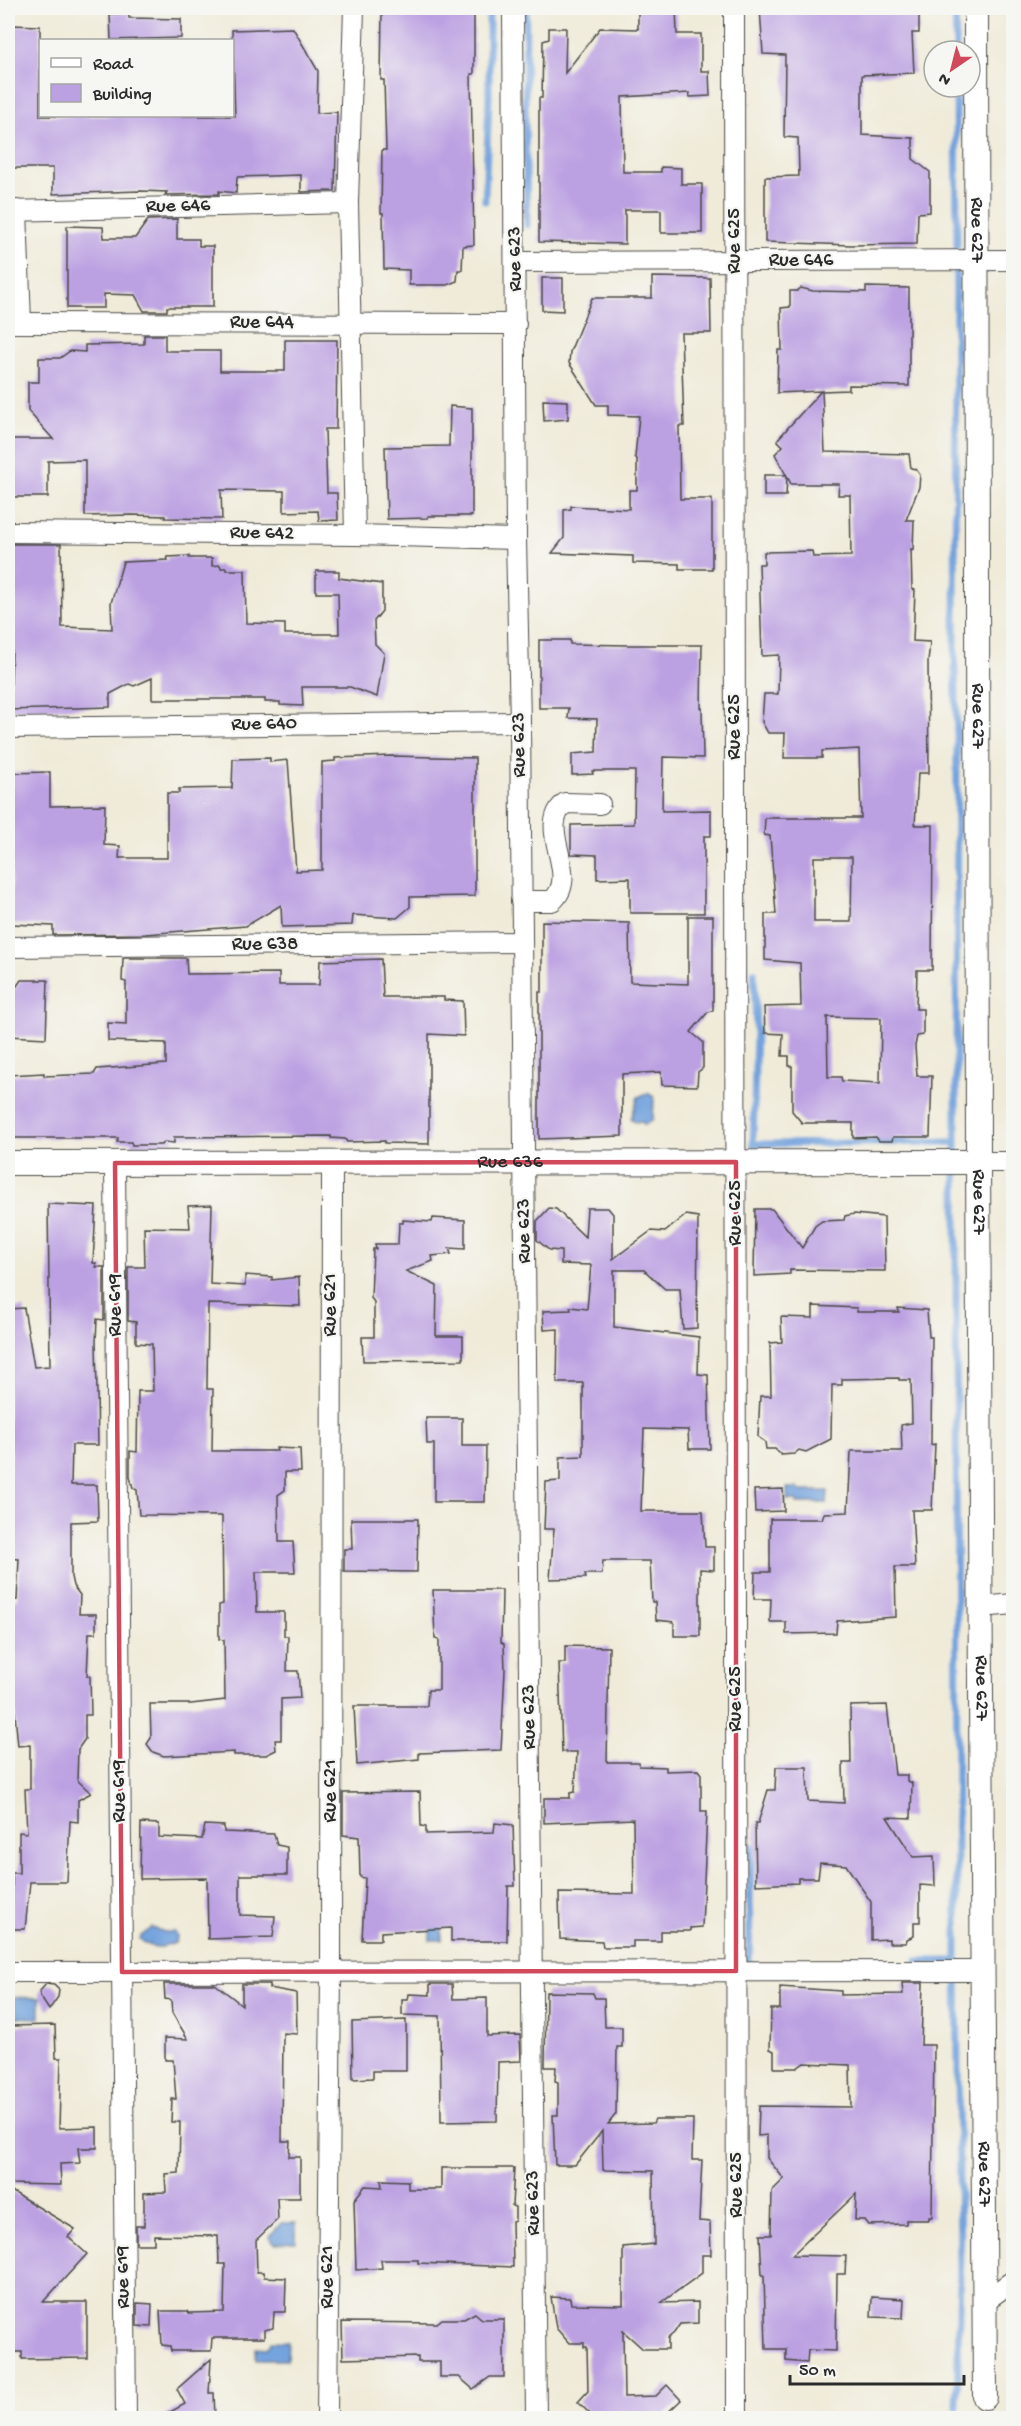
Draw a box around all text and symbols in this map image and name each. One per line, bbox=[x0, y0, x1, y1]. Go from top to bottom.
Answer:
legend bbox=[39, 39, 234, 117]
north arrow bbox=[922, 39, 982, 99]
text: Road bbox=[93, 55, 134, 76]
text: N bbox=[935, 67, 955, 89]
text: Building bbox=[92, 85, 152, 106]
street label: Rue 646 bbox=[145, 195, 211, 219]
street label: Rue 627 bbox=[965, 197, 988, 263]
street label: Rue 625 bbox=[724, 208, 747, 274]
street label: Rue 623 bbox=[504, 226, 528, 292]
street label: Rue 646 bbox=[769, 250, 834, 273]
street label: Rue 644 bbox=[230, 312, 295, 335]
street label: Rue 642 bbox=[230, 522, 295, 546]
street label: Rue 627 bbox=[966, 683, 989, 749]
street label: Rue 625 bbox=[724, 694, 747, 760]
street label: Rue 623 bbox=[508, 712, 532, 778]
street label: Rue 640 bbox=[231, 713, 297, 737]
street label: Rue 638 bbox=[232, 934, 298, 957]
street label: Rue 636 bbox=[477, 1151, 544, 1174]
street label: Rue 627 bbox=[967, 1169, 990, 1235]
street label: Rue 625 bbox=[725, 1180, 748, 1246]
street label: Rue 623 bbox=[513, 1198, 537, 1264]
street label: Rue 619 bbox=[105, 1273, 128, 1337]
street label: Rue 621 bbox=[320, 1274, 343, 1336]
street label: Rue 627 bbox=[969, 1655, 993, 1721]
street label: Rue 625 bbox=[725, 1666, 748, 1732]
street label: Rue 623 bbox=[518, 1684, 542, 1750]
street label: Rue 619 bbox=[109, 1759, 132, 1823]
street label: Rue 621 bbox=[320, 1760, 343, 1822]
street label: Rue 627 bbox=[972, 2141, 995, 2207]
street label: Rue 625 bbox=[726, 2152, 749, 2218]
street label: Rue 623 bbox=[522, 2170, 546, 2236]
street label: Rue 619 bbox=[112, 2245, 136, 2309]
street label: Rue 621 bbox=[317, 2246, 340, 2308]
scale bar bbox=[790, 2348, 964, 2386]
text: 50 m bbox=[799, 2361, 836, 2382]

